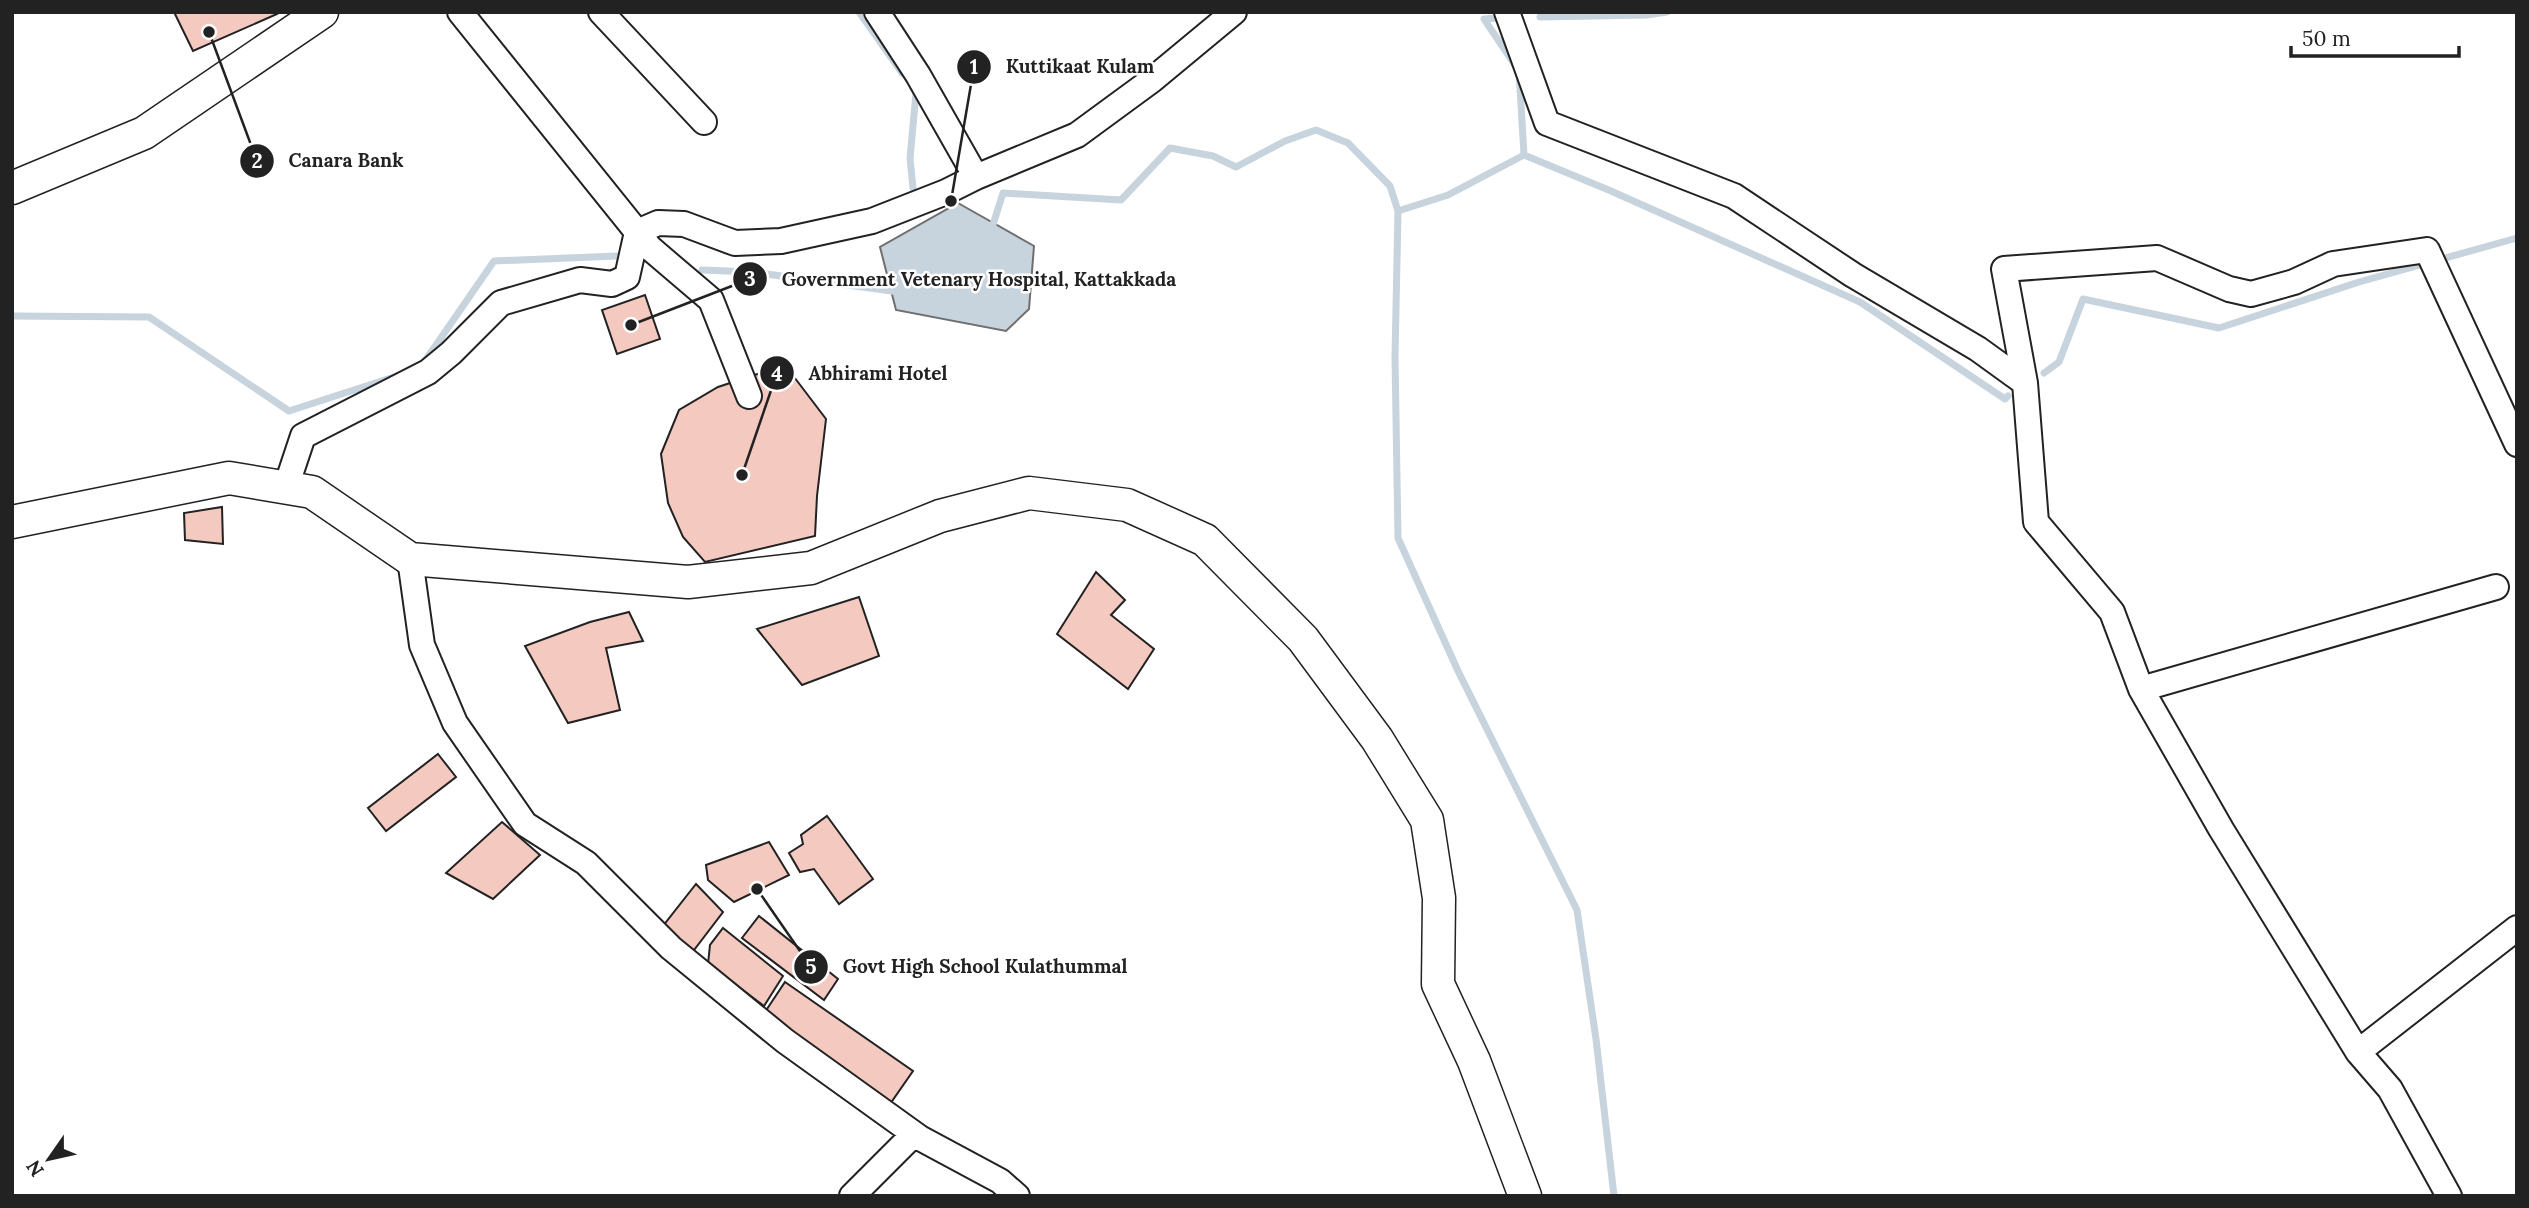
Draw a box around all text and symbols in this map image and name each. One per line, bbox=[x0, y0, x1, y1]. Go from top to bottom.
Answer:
scale bar bbox=[2291, 14, 2459, 58]
text: 50 m bbox=[2302, 25, 2351, 52]
callout: Kuttikaat Kulam bbox=[956, 47, 1168, 87]
text: 1 bbox=[970, 53, 978, 80]
text: Kuttikaat Kulam bbox=[1006, 54, 1155, 78]
callout: Canara Bank bbox=[239, 141, 417, 181]
text: 2 bbox=[251, 147, 263, 174]
text: Canara Bank bbox=[288, 148, 404, 172]
callout: Government Vetenary Hospital, Kattakkada bbox=[732, 259, 1190, 299]
text: 3 bbox=[744, 265, 756, 292]
text: Government Vetenary Hospital, Kattakkada bbox=[782, 267, 1176, 291]
callout: Abhirami Hotel bbox=[760, 353, 961, 393]
text: 4 bbox=[771, 360, 783, 387]
text: Abhirami Hotel bbox=[809, 361, 947, 385]
callout: Govt High School Kulathummal bbox=[794, 947, 1141, 987]
text: 5 bbox=[805, 953, 817, 980]
text: Govt High School Kulathummal bbox=[843, 954, 1127, 978]
north arrow bbox=[14, 1124, 84, 1194]
text: N bbox=[21, 1155, 49, 1181]

